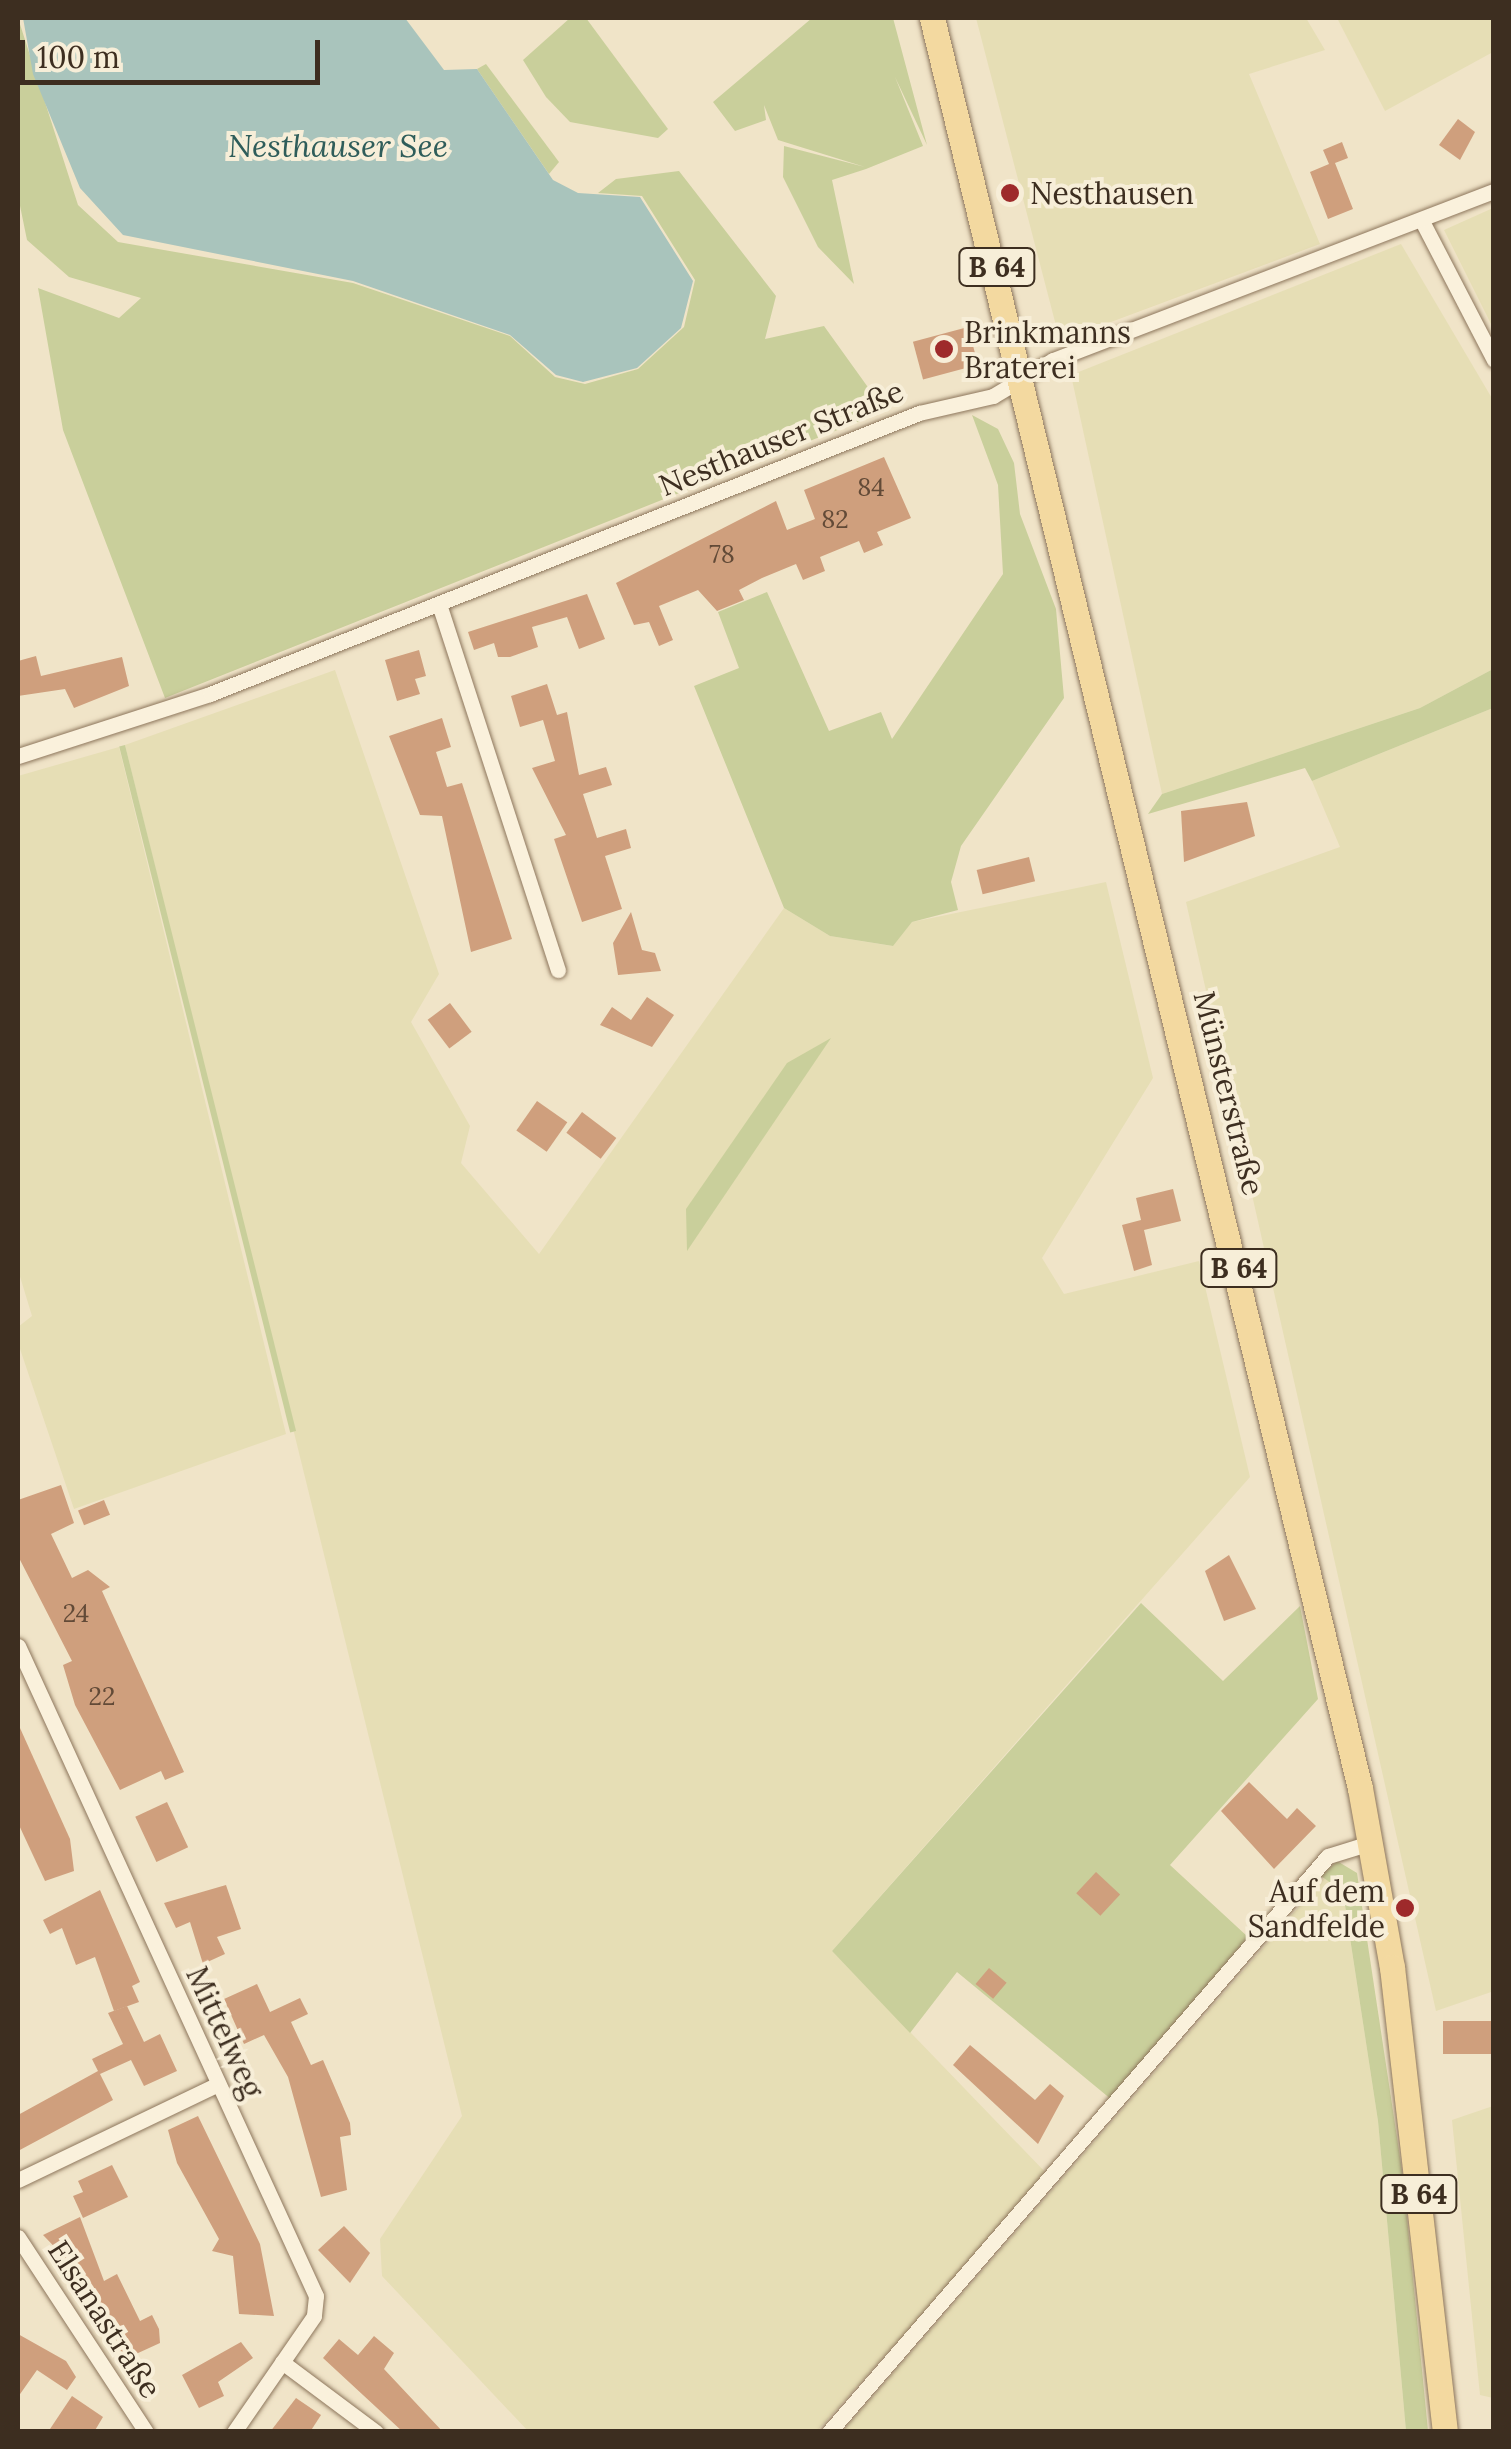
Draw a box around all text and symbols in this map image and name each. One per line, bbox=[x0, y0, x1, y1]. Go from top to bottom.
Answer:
scale bar bbox=[25, 20, 325, 82]
text: 100 m bbox=[37, 38, 120, 76]
water label: Nesthauser See bbox=[228, 127, 448, 165]
place label: Nesthausen bbox=[1030, 175, 1194, 211]
marker: Nesthausen bbox=[999, 182, 1021, 204]
road number: B 64 bbox=[957, 244, 1037, 290]
place label: Brinkmanns Braterei bbox=[964, 314, 1131, 384]
marker: Brinkmanns Braterei bbox=[933, 338, 955, 360]
street label: Nesthauser Straße bbox=[654, 373, 908, 503]
house number: 84 bbox=[857, 472, 885, 502]
house number: 82 bbox=[821, 504, 849, 534]
house number: 78 bbox=[709, 539, 735, 569]
street label: Münsterstraße bbox=[1186, 987, 1272, 1199]
road number: B 64 bbox=[1199, 1245, 1279, 1291]
house number: 24 bbox=[63, 1598, 89, 1628]
house number: 22 bbox=[89, 1681, 115, 1711]
place label: Auf dem Sandfelde bbox=[1248, 1873, 1385, 1944]
marker: Auf dem Sandfelde bbox=[1394, 1897, 1416, 1919]
street label: Mittelweg bbox=[179, 1961, 271, 2103]
road number: B 64 bbox=[1379, 2171, 1459, 2217]
street label: Elsanastraße bbox=[41, 2234, 169, 2404]

